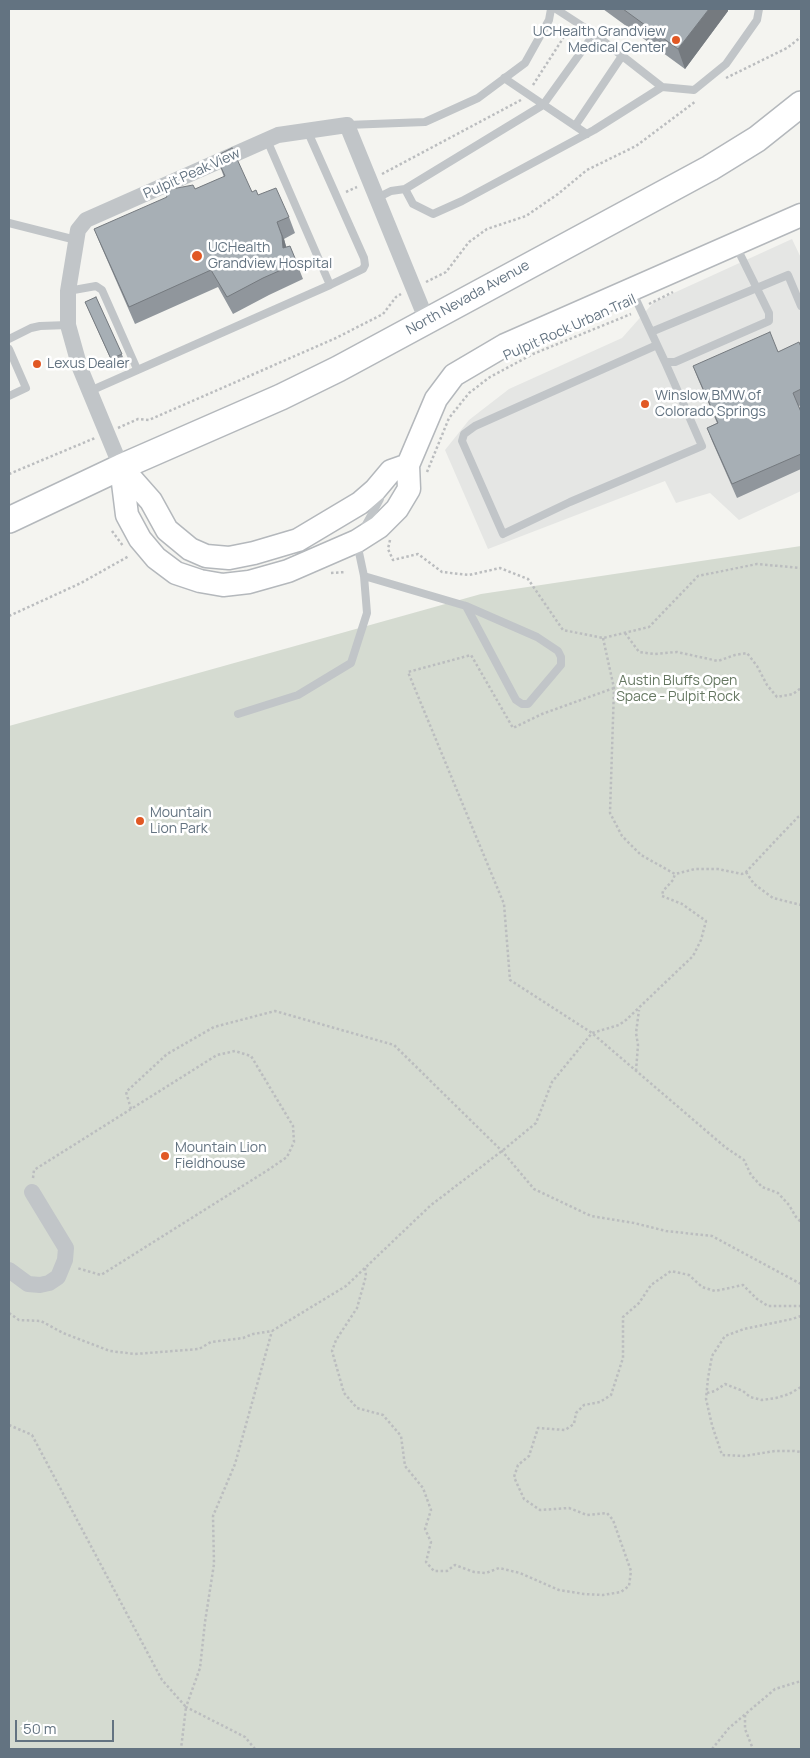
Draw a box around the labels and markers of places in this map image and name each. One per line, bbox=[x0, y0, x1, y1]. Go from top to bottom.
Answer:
place label: UCHealth Grandview Medical Center bbox=[533, 24, 666, 56]
marker: UCHealth Grandview Medical Center bbox=[670, 34, 682, 46]
place label: UCHealth Grandview Hospital bbox=[208, 240, 332, 272]
marker: UCHealth Grandview Hospital bbox=[190, 249, 204, 263]
place label: Lexus Dealer bbox=[47, 356, 130, 372]
marker: Lexus Dealer bbox=[31, 358, 43, 370]
place label: Winslow BMW of Colorado Springs bbox=[655, 388, 766, 421]
marker: Winslow BMW of Colorado Springs bbox=[639, 398, 651, 410]
place label: Mountain Lion Park bbox=[150, 805, 212, 838]
marker: Mountain Lion Park bbox=[134, 815, 146, 827]
place label: Mountain Lion Fieldhouse bbox=[175, 1140, 266, 1172]
marker: Mountain Lion Fieldhouse bbox=[159, 1150, 171, 1162]

